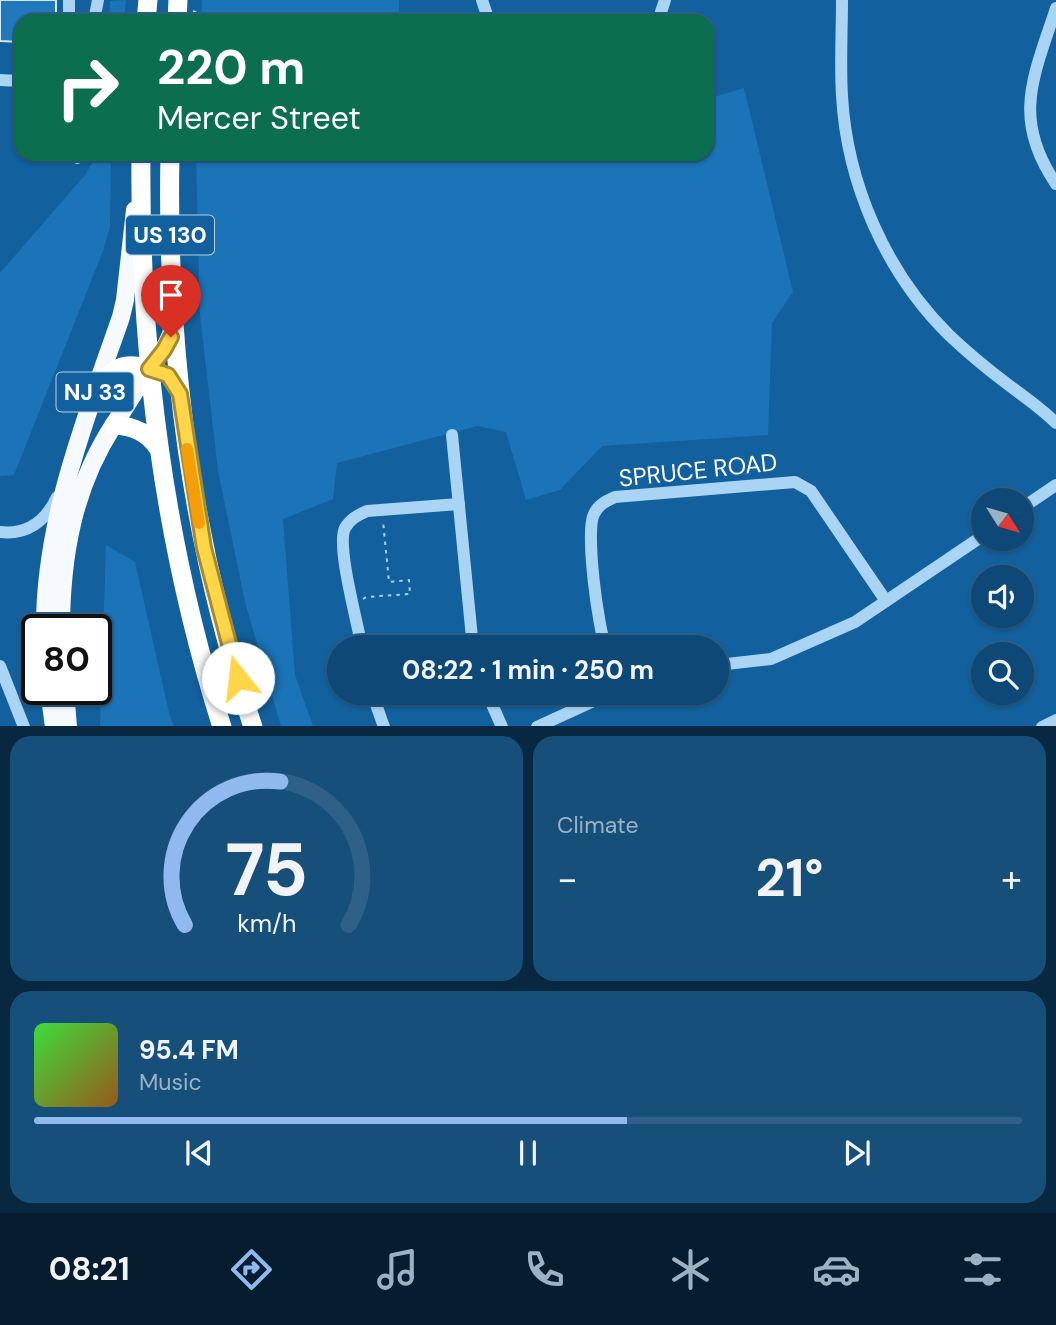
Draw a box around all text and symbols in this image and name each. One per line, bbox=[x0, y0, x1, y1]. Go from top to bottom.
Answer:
text: 220 m bbox=[157, 35, 305, 99]
icon: right bbox=[42, 42, 133, 133]
text: Mercer Street bbox=[157, 97, 361, 139]
road number: US 130 bbox=[126, 216, 214, 254]
pin bbox=[141, 265, 201, 337]
icon: arrive bbox=[152, 276, 190, 314]
road number: NJ 33 bbox=[56, 372, 134, 412]
street label: SPRUCE ROAD bbox=[617, 446, 779, 494]
north arrow bbox=[971, 488, 1034, 551]
map controls bbox=[971, 488, 1034, 705]
button: sound bbox=[971, 565, 1034, 628]
speed limit sign: 80 bbox=[21, 614, 112, 705]
position arrow bbox=[201, 641, 275, 715]
button: search bbox=[971, 642, 1034, 705]
text: 08:22 · 1 min · 250 m bbox=[402, 653, 654, 687]
text: Climate bbox=[557, 810, 639, 840]
text: 75 bbox=[225, 823, 308, 918]
text: 21° bbox=[756, 844, 823, 912]
text: − bbox=[557, 854, 578, 904]
text: + bbox=[1001, 854, 1022, 904]
text: km/h bbox=[237, 906, 296, 939]
text: 95.4 FM bbox=[139, 1033, 239, 1067]
text: Music bbox=[139, 1067, 202, 1097]
icon: previous bbox=[180, 1134, 218, 1172]
icon: pause bbox=[509, 1134, 547, 1172]
icon: next bbox=[838, 1134, 876, 1172]
icon: directions bbox=[227, 1245, 276, 1294]
icon: music bbox=[373, 1245, 422, 1294]
icon: phone bbox=[520, 1245, 569, 1294]
icon: climate bbox=[666, 1245, 715, 1294]
icon: car bbox=[812, 1245, 861, 1294]
icon: filters bbox=[958, 1245, 1007, 1294]
text: 08:21 bbox=[49, 1248, 130, 1290]

